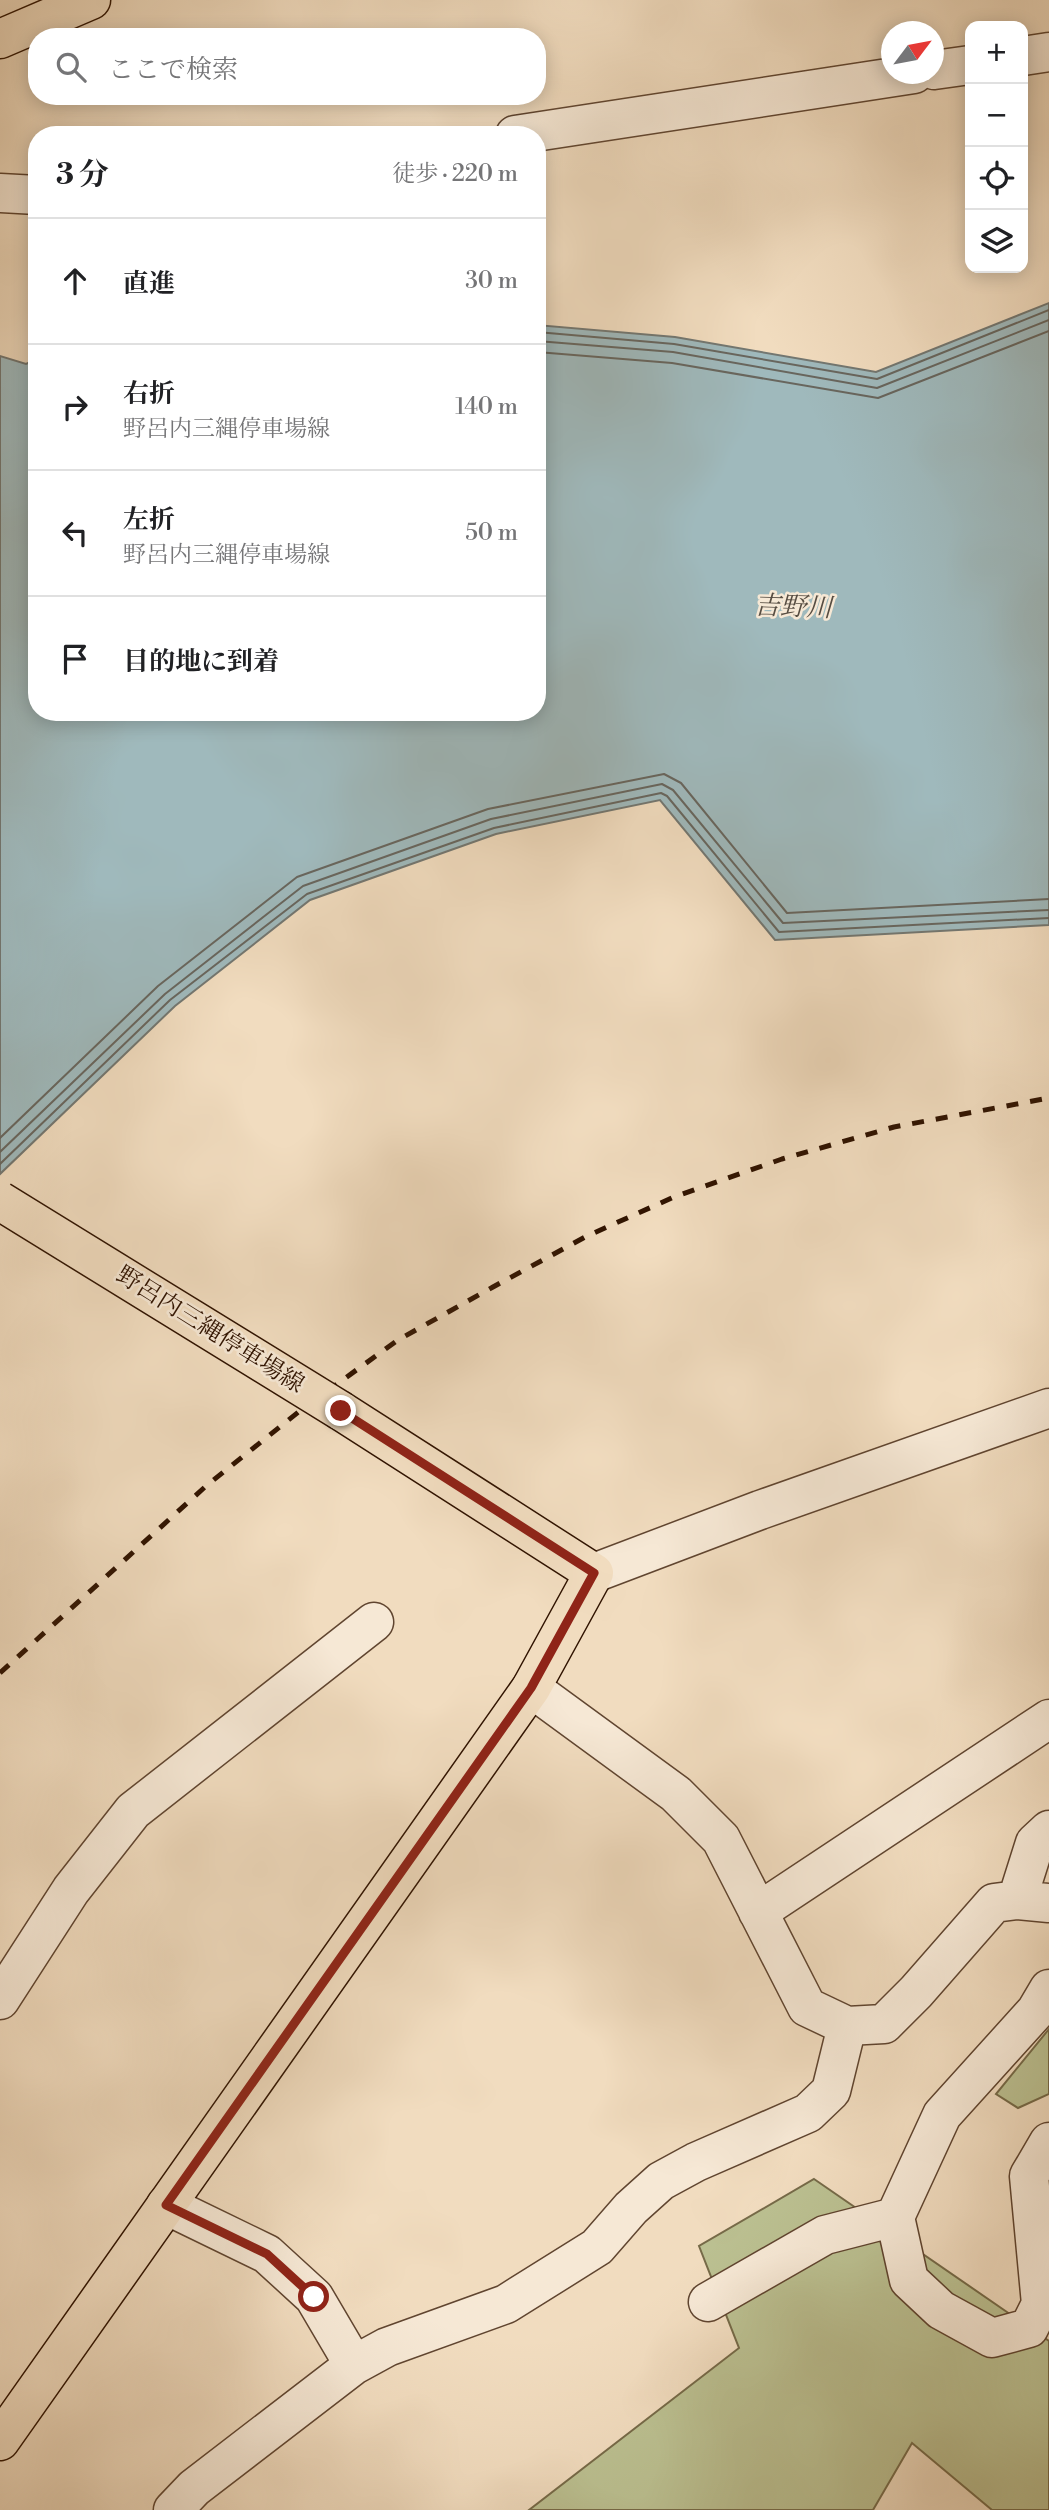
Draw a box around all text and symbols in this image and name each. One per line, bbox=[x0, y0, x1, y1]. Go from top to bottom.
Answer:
north arrow bbox=[881, 21, 944, 84]
map controls bbox=[965, 21, 1028, 273]
button: + bbox=[965, 21, 1028, 84]
search box bbox=[28, 28, 546, 105]
icon: search bbox=[52, 48, 90, 86]
text: ここで検索 bbox=[108, 54, 238, 86]
button: − bbox=[965, 84, 1028, 147]
button: locate bbox=[965, 147, 1028, 210]
text: 3 分 bbox=[56, 156, 109, 194]
text: 徒歩 · 220 m bbox=[392, 160, 518, 188]
button: layers bbox=[965, 210, 1028, 273]
icon: ahead bbox=[56, 262, 94, 300]
text: 30 m bbox=[465, 267, 518, 295]
text: 直進 bbox=[123, 268, 175, 300]
text: 右折 bbox=[123, 378, 175, 410]
icon: right bbox=[56, 388, 94, 426]
text: 140 m bbox=[455, 393, 518, 421]
text: 野呂内三縄停車場線 bbox=[123, 415, 330, 443]
text: 左折 bbox=[123, 504, 175, 536]
icon: left bbox=[56, 514, 94, 552]
text: 50 m bbox=[465, 519, 518, 547]
text: 野呂内三縄停車場線 bbox=[123, 541, 330, 569]
water label: 吉野川 bbox=[753, 590, 836, 624]
icon: arrive bbox=[56, 640, 94, 678]
text: 目的地に到着 bbox=[123, 646, 279, 678]
street label: 野呂内三縄停車場線 bbox=[110, 1260, 310, 1400]
route end bbox=[325, 1395, 356, 1426]
route start bbox=[298, 2281, 329, 2312]

